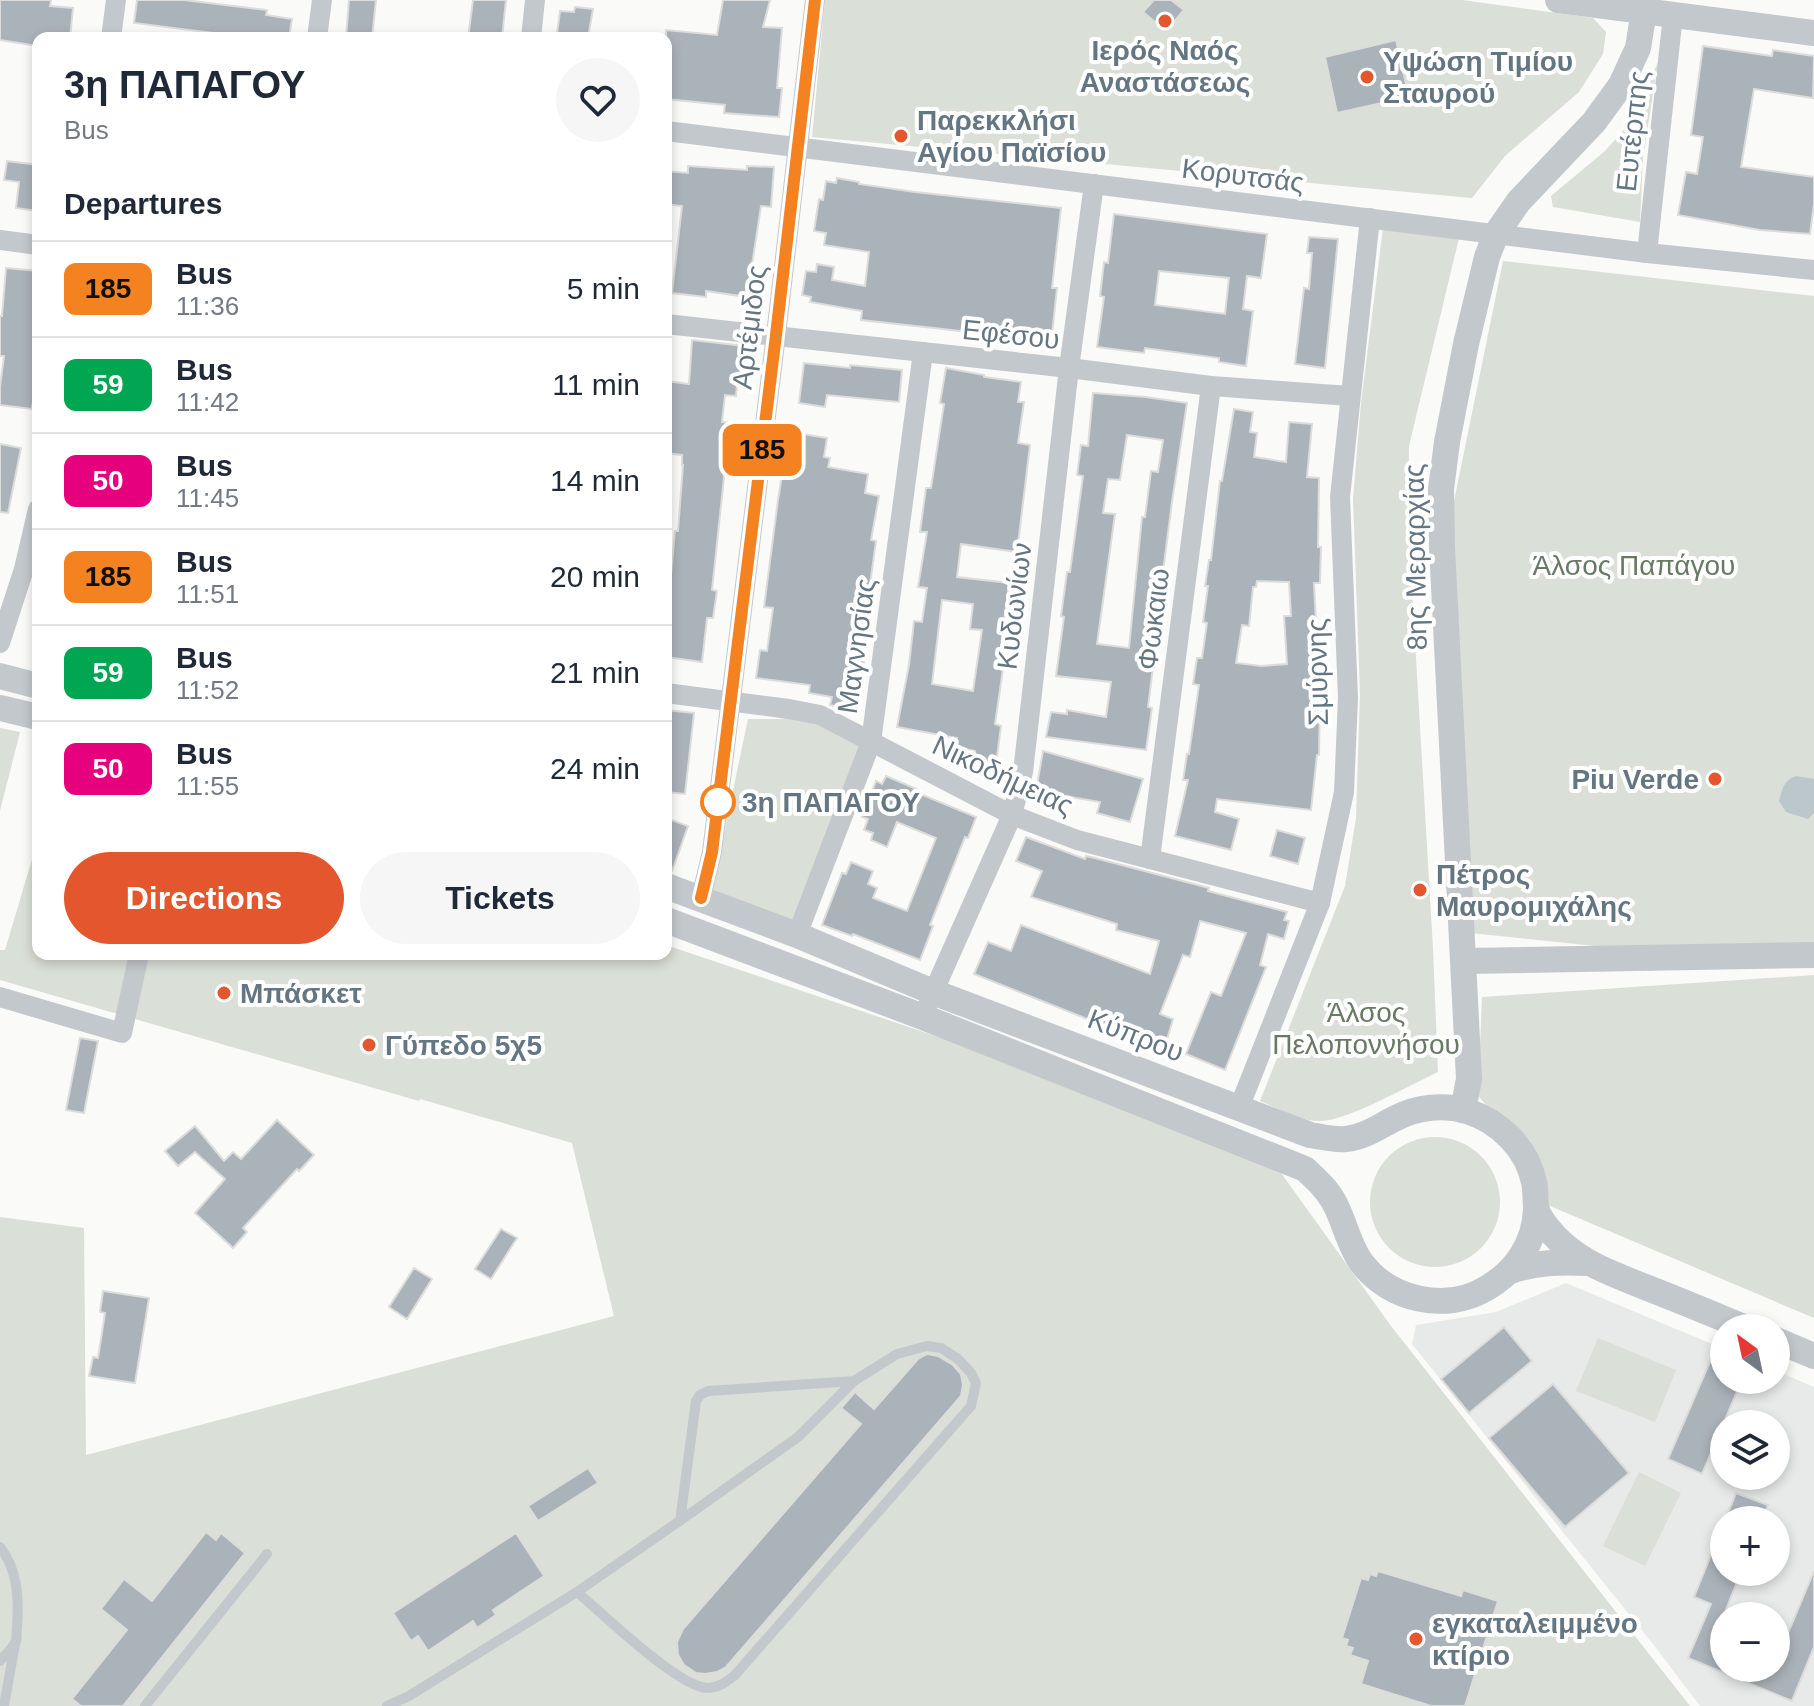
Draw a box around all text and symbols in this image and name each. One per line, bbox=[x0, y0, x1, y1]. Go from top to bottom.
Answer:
marker: Ιερός Ναός Αναστάσεως bbox=[1156, 12, 1174, 30]
place label: Ιερός Ναός Αναστάσεως bbox=[1080, 35, 1250, 98]
place label: Υψώση Τιμίου Σταυρού bbox=[1383, 46, 1573, 109]
button: heart bbox=[556, 58, 640, 142]
text: 3η ΠΑΠΑΓΟΥ bbox=[64, 64, 305, 106]
marker: Υψώση Τιμίου Σταυρού bbox=[1358, 68, 1376, 86]
street label: Ευτέρπης bbox=[1611, 69, 1654, 193]
place label: Παρεκκλήσι Αγίου Παϊσίου bbox=[917, 105, 1106, 168]
text: Bus bbox=[64, 115, 109, 145]
marker: Παρεκκλήσι Αγίου Παϊσίου bbox=[892, 127, 910, 145]
street label: Κορυτσάς bbox=[1180, 153, 1306, 198]
text: Departures bbox=[64, 187, 222, 220]
text: Bus bbox=[176, 257, 233, 290]
street label: Αρτέμιδος bbox=[727, 263, 772, 391]
text: 5 min bbox=[567, 272, 640, 305]
text: 185 bbox=[85, 273, 131, 304]
text: 11:36 bbox=[176, 291, 239, 321]
street label: Εφέσου bbox=[961, 314, 1061, 355]
text: Bus bbox=[176, 353, 233, 386]
text: 11 min bbox=[552, 368, 640, 401]
text: 59 bbox=[92, 369, 124, 400]
text: 11:42 bbox=[176, 387, 239, 417]
line badge: 185 bbox=[716, 424, 808, 476]
text: 185 bbox=[739, 434, 785, 465]
text: Bus bbox=[176, 449, 233, 482]
street label: 8ης Μεραρχίας bbox=[1398, 463, 1433, 651]
text: 14 min bbox=[550, 464, 640, 497]
text: 50 bbox=[92, 465, 124, 496]
text: 11:45 bbox=[176, 483, 239, 513]
street label: Κυδωνίων bbox=[991, 541, 1038, 671]
text: Bus bbox=[176, 545, 233, 578]
park label: Άλσος Παπάγου bbox=[1533, 550, 1735, 581]
text: 20 min bbox=[550, 560, 640, 593]
text: 185 bbox=[85, 561, 131, 592]
street label: Φωκαιω bbox=[1132, 566, 1175, 672]
street label: Μαγνησίας bbox=[832, 576, 881, 716]
text: 11:51 bbox=[176, 579, 239, 609]
street label: Σμύρνης bbox=[1301, 618, 1334, 726]
text: Bus bbox=[176, 641, 233, 674]
text: 21 min bbox=[550, 656, 640, 689]
text: 59 bbox=[92, 657, 124, 688]
text: 11:52 bbox=[176, 675, 239, 705]
street label: Νικοδήμειας bbox=[928, 729, 1078, 821]
text: Bus bbox=[176, 737, 233, 770]
text: 24 min bbox=[550, 752, 640, 785]
text: 50 bbox=[92, 753, 124, 784]
place label: Piu Verde bbox=[1571, 764, 1699, 795]
marker: Piu Verde bbox=[1706, 770, 1724, 788]
text: 11:55 bbox=[176, 771, 239, 801]
marker: 3η ΠΑΠΑΓΟΥ bbox=[701, 785, 735, 819]
place label: 3η ΠΑΠΑΓΟΥ bbox=[742, 787, 920, 818]
button: Directions bbox=[64, 852, 344, 944]
button: Tickets bbox=[360, 852, 640, 944]
place label: Πέτρος Μαυρομιχάλης bbox=[1436, 859, 1632, 922]
marker: Πέτρος Μαυρομιχάλης bbox=[1411, 881, 1429, 899]
place label: Μπάσκετ bbox=[240, 978, 362, 1009]
marker: Μπάσκετ bbox=[215, 984, 233, 1002]
park label: Άλσος Πελοποννήσου bbox=[1272, 997, 1460, 1060]
street label: Κύπρου bbox=[1084, 1003, 1188, 1068]
place label: Γύπεδο 5χ5 bbox=[385, 1030, 542, 1061]
marker: Γύπεδο 5χ5 bbox=[360, 1036, 378, 1054]
north arrow bbox=[1710, 1314, 1790, 1394]
map controls bbox=[1710, 1314, 1790, 1682]
button: layers bbox=[1710, 1410, 1790, 1490]
button: + bbox=[1710, 1506, 1790, 1586]
button: − bbox=[1710, 1602, 1790, 1682]
place label: εγκαταλειμμένο κτίριο bbox=[1432, 1608, 1638, 1671]
marker: εγκαταλειμμένο κτίριο bbox=[1407, 1630, 1425, 1648]

